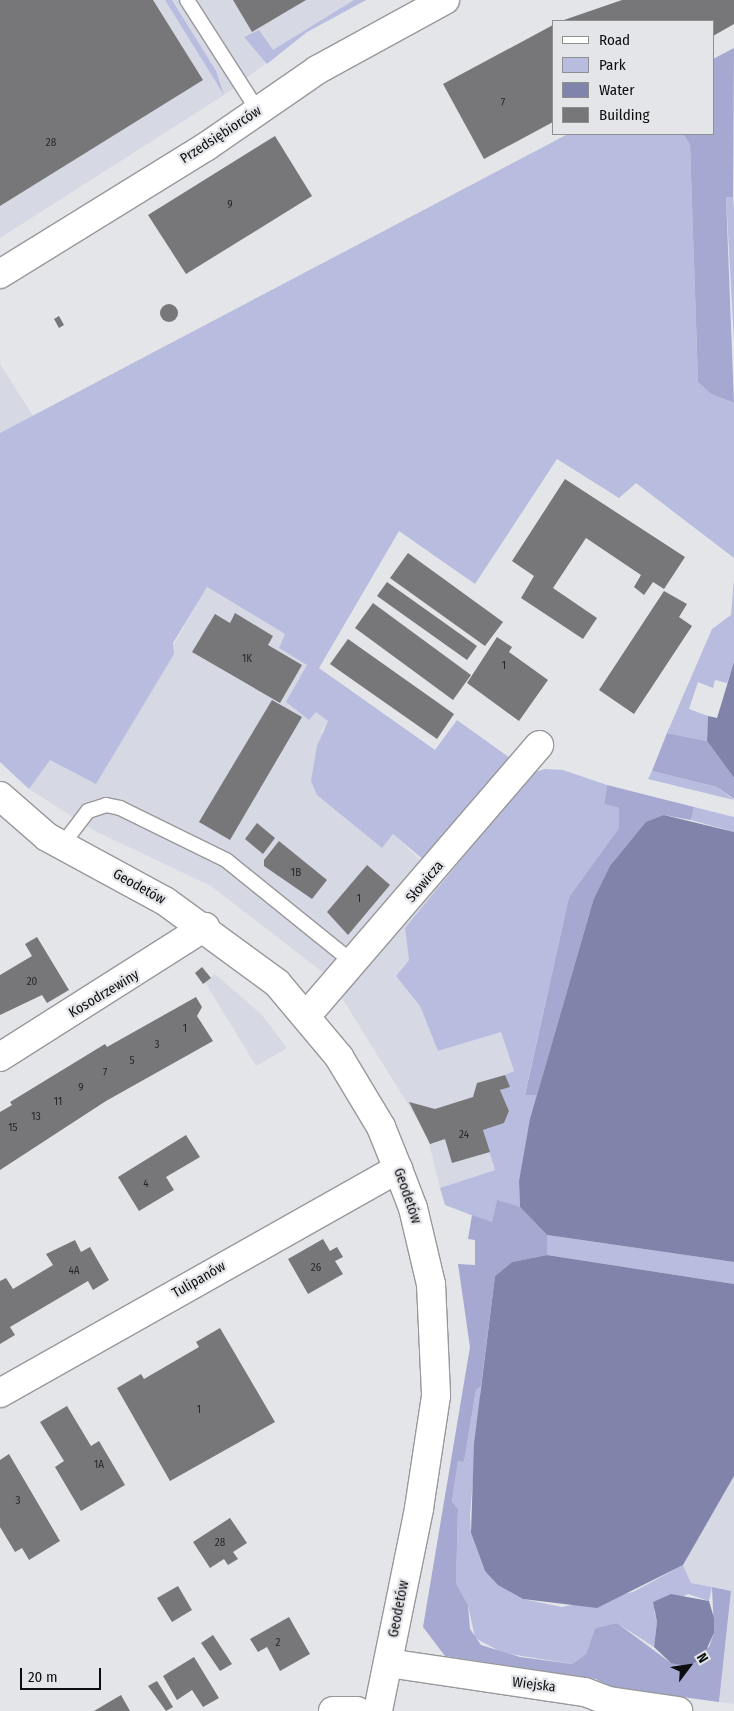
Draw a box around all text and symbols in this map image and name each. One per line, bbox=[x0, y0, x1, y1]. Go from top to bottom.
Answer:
legend bbox=[552, 20, 714, 135]
text: Road bbox=[599, 31, 630, 49]
text: Park bbox=[599, 56, 626, 74]
text: Water bbox=[599, 81, 634, 99]
house number: 7 bbox=[501, 96, 505, 110]
street label: Przedsiębiorców bbox=[177, 103, 265, 167]
text: Building bbox=[599, 106, 650, 124]
house number: 28 bbox=[46, 136, 56, 150]
house number: 9 bbox=[227, 198, 233, 212]
house number: 1K bbox=[242, 652, 252, 666]
house number: 1 bbox=[502, 659, 506, 673]
street label: Słowicza bbox=[403, 858, 447, 906]
street label: Geodetów bbox=[110, 866, 168, 908]
house number: 1B bbox=[291, 866, 301, 880]
house number: 1 bbox=[357, 892, 361, 906]
street label: Kosodrzewiny bbox=[66, 967, 142, 1021]
house number: 20 bbox=[27, 975, 37, 989]
house number: 1 bbox=[183, 1022, 187, 1036]
house number: 3 bbox=[155, 1038, 159, 1052]
house number: 5 bbox=[129, 1054, 135, 1068]
house number: 7 bbox=[103, 1066, 107, 1080]
house number: 9 bbox=[78, 1081, 84, 1095]
house number: 11 bbox=[54, 1095, 62, 1109]
house number: 13 bbox=[31, 1110, 41, 1124]
house number: 15 bbox=[8, 1121, 18, 1135]
house number: 24 bbox=[459, 1128, 469, 1142]
street label: Geodetów bbox=[390, 1166, 424, 1226]
house number: 4 bbox=[143, 1177, 149, 1191]
street label: Tulipanów bbox=[169, 1258, 229, 1302]
house number: 26 bbox=[311, 1261, 321, 1275]
house number: 4A bbox=[68, 1264, 80, 1278]
house number: 1 bbox=[197, 1403, 201, 1417]
house number: 1A bbox=[94, 1458, 104, 1472]
house number: 3 bbox=[16, 1494, 20, 1508]
house number: 28 bbox=[215, 1536, 225, 1550]
street label: Geodetów bbox=[385, 1579, 413, 1639]
house number: 2 bbox=[276, 1636, 280, 1650]
north arrow bbox=[664, 1641, 714, 1691]
text: N bbox=[693, 1650, 712, 1666]
scale bar bbox=[22, 1658, 104, 1690]
text: 20 m bbox=[28, 1668, 58, 1686]
street label: Wiejska bbox=[511, 1674, 557, 1696]

